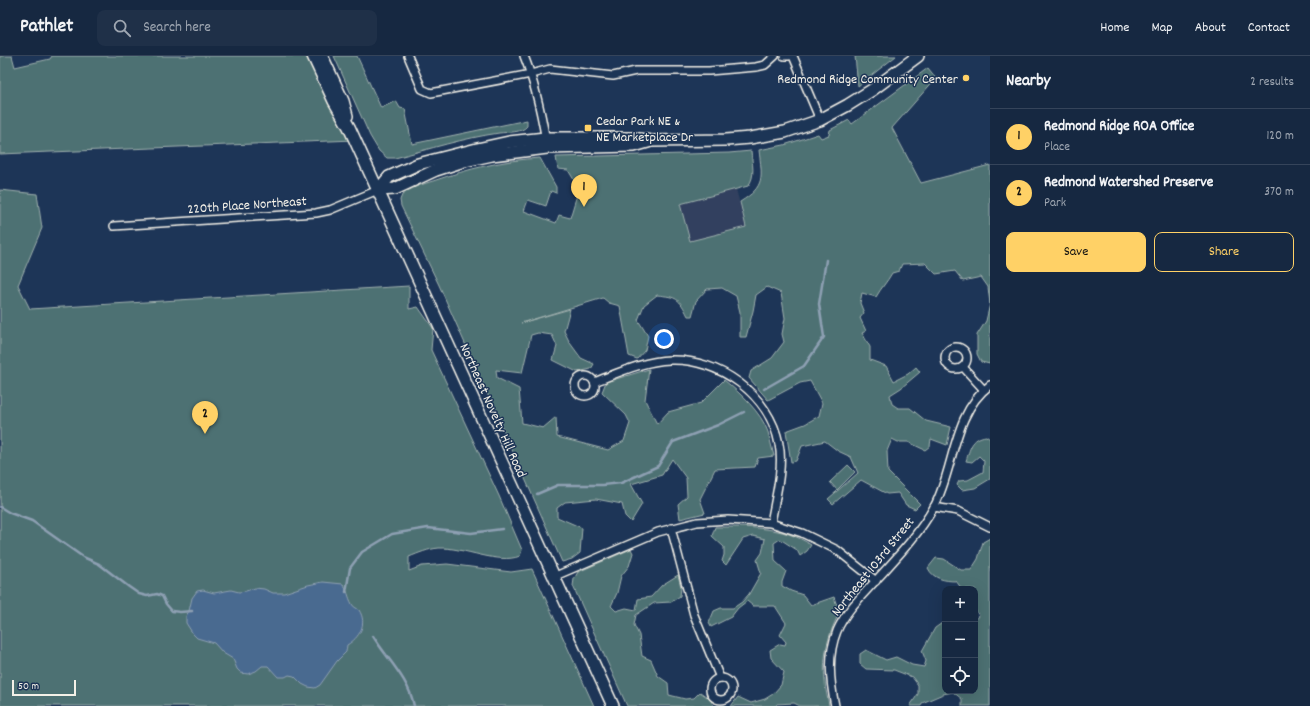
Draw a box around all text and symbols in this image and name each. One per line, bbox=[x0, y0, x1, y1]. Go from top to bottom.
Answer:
search box bbox=[97, 10, 377, 46]
text: Pathlet bbox=[20, 14, 73, 41]
icon: search bbox=[111, 17, 133, 39]
text: Search here bbox=[143, 17, 211, 39]
text: Home bbox=[1100, 18, 1129, 38]
text: Map bbox=[1151, 18, 1173, 38]
text: About bbox=[1195, 18, 1226, 38]
text: Contact bbox=[1248, 18, 1290, 38]
place label: Redmond Ridge Community Center bbox=[777, 70, 959, 90]
text: Nearby bbox=[1006, 70, 1050, 94]
marker: Redmond Ridge Community Center bbox=[961, 73, 971, 83]
text: 2 results bbox=[1250, 73, 1294, 92]
place label: Cedar Park NE & NE Marketplace Dr bbox=[596, 112, 694, 148]
text: Redmond Ridge ROA Office bbox=[1044, 116, 1194, 138]
marker: Cedar Park NE & NE Marketplace Dr bbox=[583, 123, 593, 133]
text: 1 bbox=[1018, 127, 1020, 146]
text: 120 m bbox=[1266, 127, 1294, 146]
text: Place bbox=[1044, 138, 1070, 157]
text: Redmond Watershed Preserve bbox=[1044, 172, 1213, 194]
pin: 1 bbox=[571, 174, 597, 207]
text: 2 bbox=[1016, 183, 1022, 202]
text: 370 m bbox=[1264, 183, 1294, 202]
street label: 220th Place Northeast bbox=[187, 192, 307, 220]
text: Park bbox=[1044, 194, 1066, 213]
button: Save bbox=[1006, 232, 1146, 272]
button: Share bbox=[1154, 232, 1294, 272]
your location bbox=[654, 329, 674, 349]
street label: Northeast Novelty Hill Road bbox=[454, 340, 531, 481]
pin: 2 bbox=[192, 401, 218, 434]
street label: Northeast 103rd Street bbox=[827, 513, 920, 621]
map controls bbox=[942, 586, 978, 694]
button: + bbox=[942, 586, 978, 622]
button: − bbox=[942, 622, 978, 658]
button: locate bbox=[942, 658, 978, 694]
scale bar bbox=[12, 678, 76, 697]
text: 50 m bbox=[18, 679, 39, 695]

